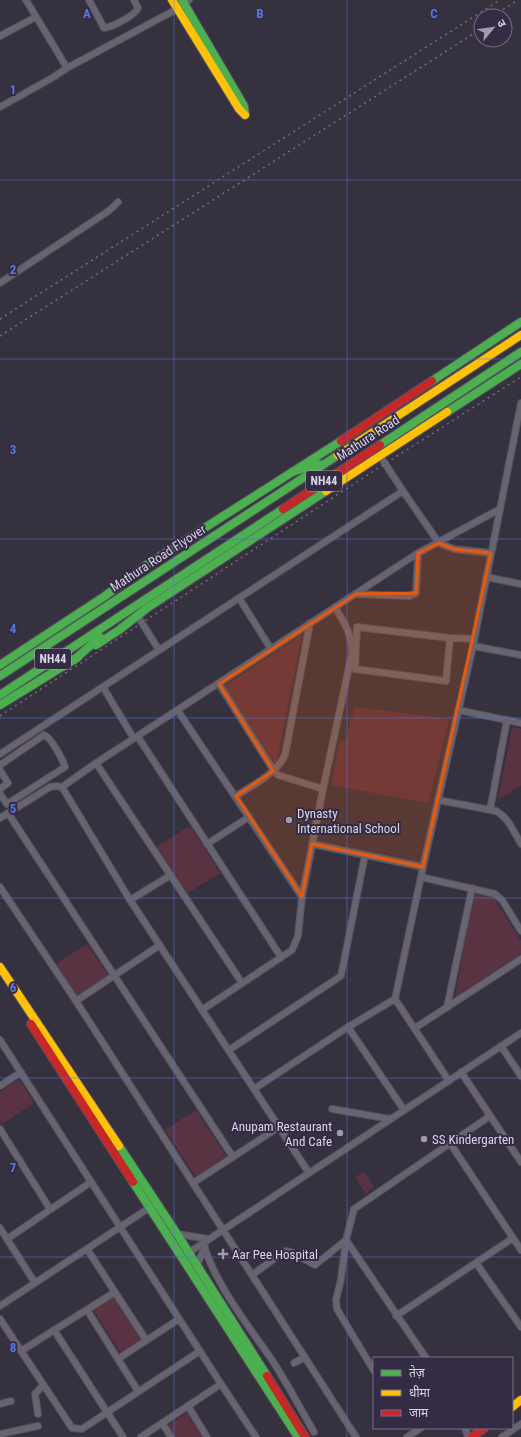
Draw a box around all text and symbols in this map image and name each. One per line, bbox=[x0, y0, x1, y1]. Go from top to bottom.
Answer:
text: A bbox=[83, 6, 91, 21]
text: B bbox=[256, 6, 264, 21]
text: C bbox=[430, 6, 438, 21]
north arrow bbox=[473, 8, 513, 48]
text: उ bbox=[494, 17, 509, 30]
text: 1 bbox=[10, 82, 16, 97]
text: 2 bbox=[10, 262, 17, 277]
street label: Mathura Road bbox=[334, 412, 402, 464]
text: 3 bbox=[10, 442, 16, 457]
road number: NH44 bbox=[306, 471, 342, 491]
street label: Mathura Road Flyover bbox=[107, 521, 209, 595]
text: 4 bbox=[10, 621, 17, 636]
road number: NH44 bbox=[35, 649, 71, 669]
text: 5 bbox=[10, 801, 17, 816]
place label: Dynasty International School bbox=[297, 806, 400, 836]
marker: Dynasty International School bbox=[284, 815, 294, 825]
text: 6 bbox=[10, 980, 17, 995]
place label: Anupam Restaurant And Cafe bbox=[231, 1119, 332, 1149]
marker: Anupam Restaurant And Cafe bbox=[335, 1128, 345, 1138]
place label: SS Kindergarten bbox=[432, 1132, 514, 1147]
marker: SS Kindergarten bbox=[419, 1134, 429, 1144]
text: 7 bbox=[10, 1160, 17, 1175]
place label: Aar Pee Hospital bbox=[232, 1247, 318, 1262]
marker: Aar Pee Hospital bbox=[217, 1248, 229, 1260]
text: 8 bbox=[10, 1340, 16, 1355]
legend bbox=[373, 1357, 513, 1429]
text: तेज़ bbox=[409, 1365, 426, 1380]
text: धीमा bbox=[409, 1385, 431, 1400]
text: जाम bbox=[409, 1406, 429, 1420]

